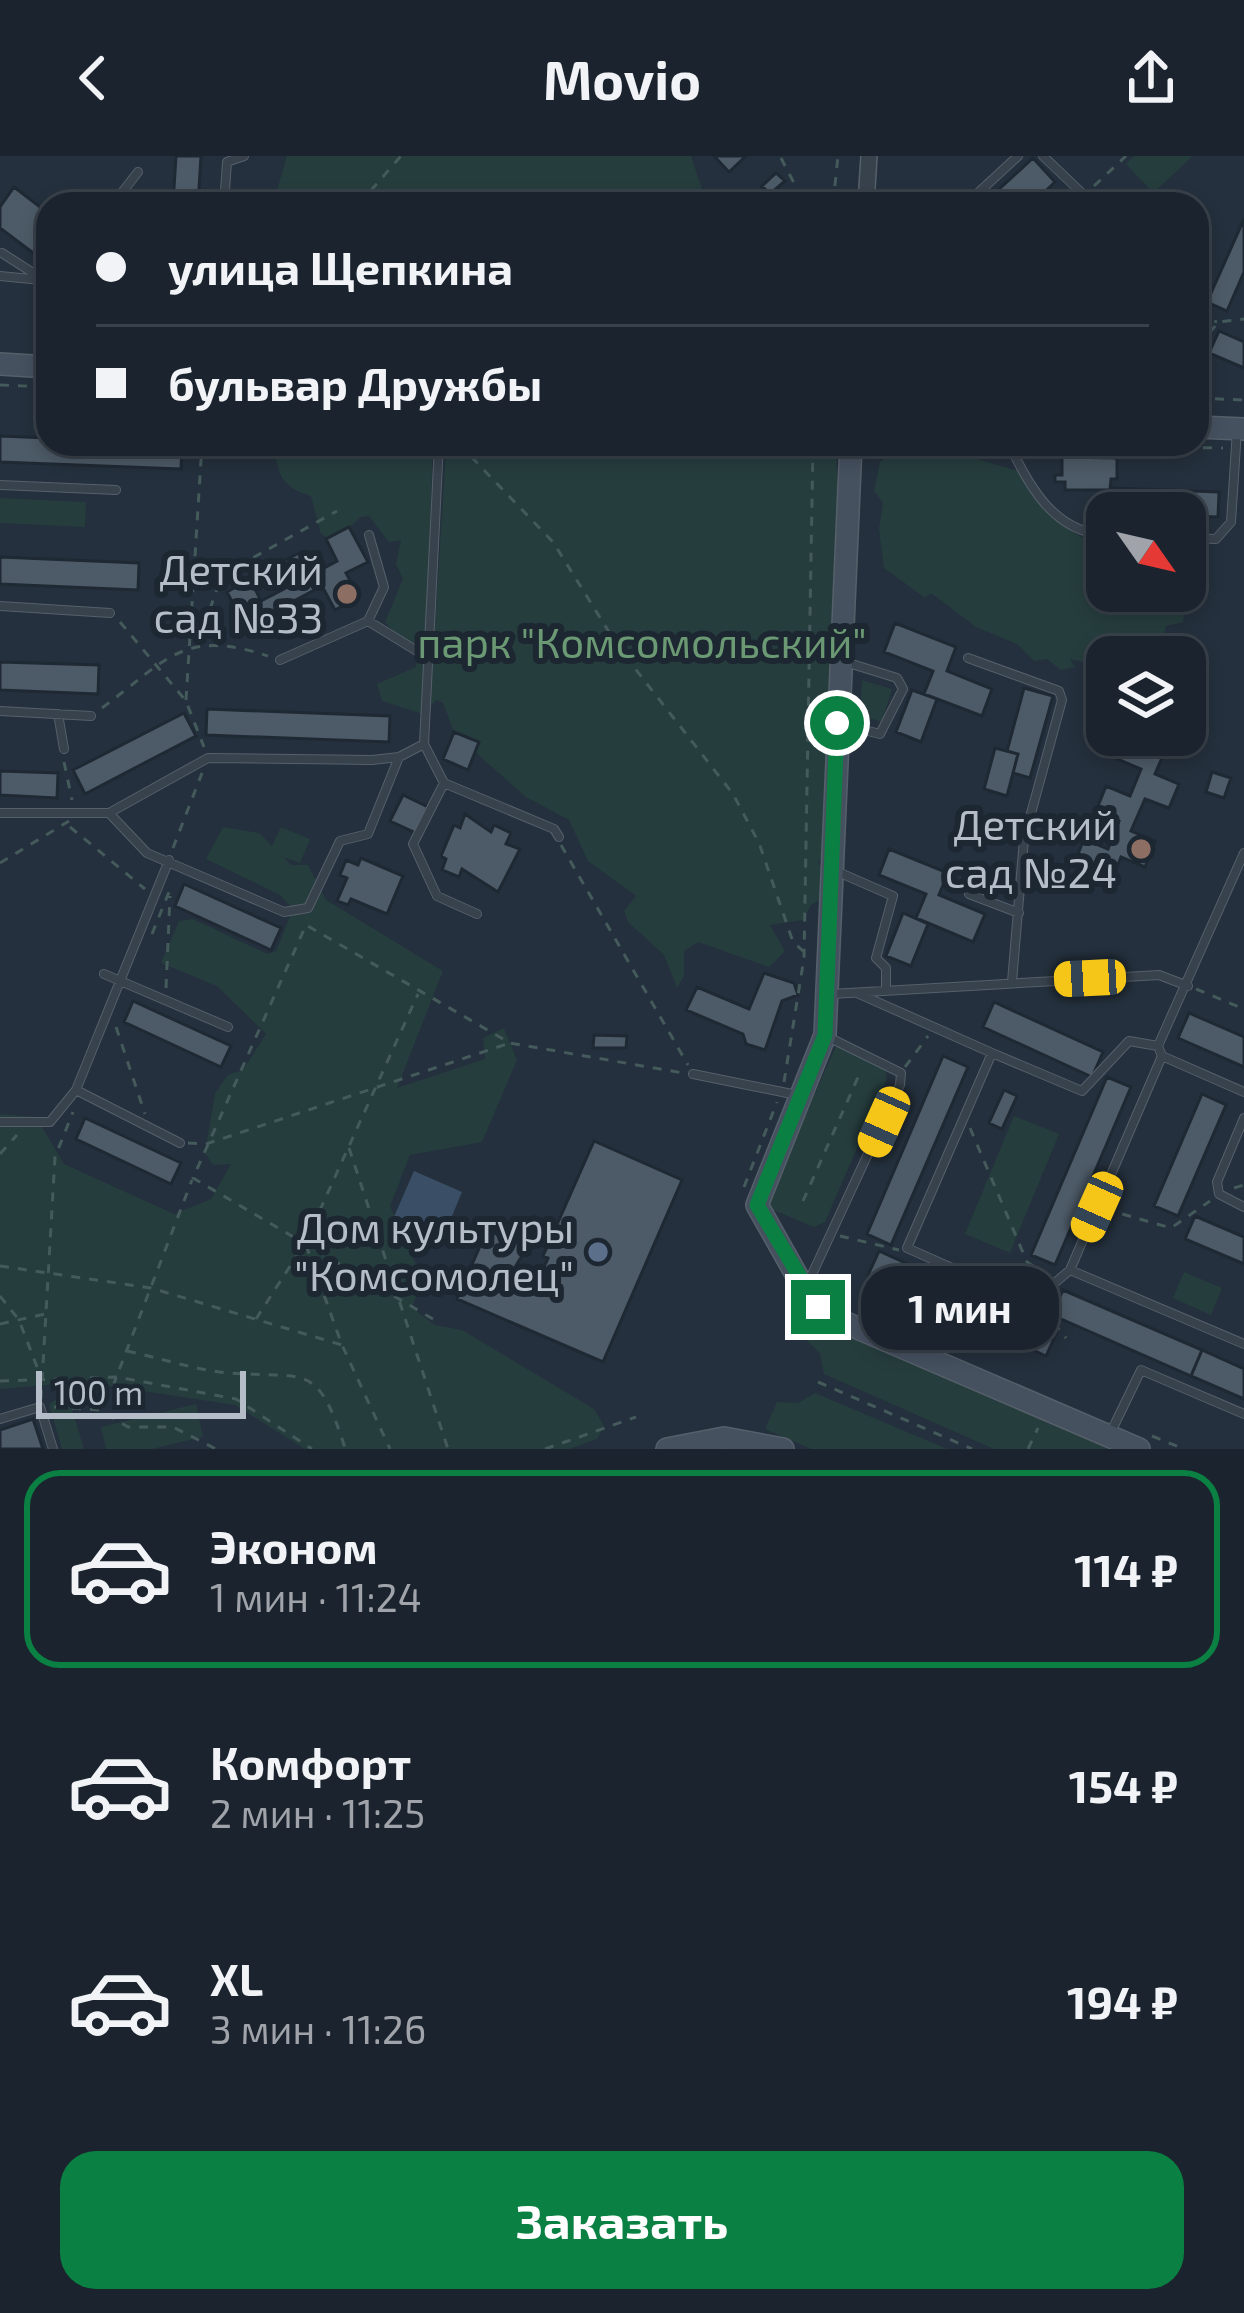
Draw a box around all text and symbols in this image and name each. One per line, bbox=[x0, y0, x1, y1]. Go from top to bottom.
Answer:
icon: back bbox=[60, 45, 126, 111]
icon: share bbox=[1118, 45, 1184, 111]
text: Movio bbox=[543, 46, 701, 111]
text: улица Щепкина bbox=[168, 240, 513, 294]
text: бульвар Дружбы bbox=[168, 356, 542, 410]
north arrow bbox=[1086, 492, 1206, 612]
map controls bbox=[1086, 492, 1206, 756]
place label: Детский сад №33 bbox=[154, 543, 323, 641]
marker: Детский сад №33 bbox=[334, 581, 360, 607]
park label: парк "Комсомольский" bbox=[417, 616, 867, 666]
button: layers bbox=[1086, 636, 1206, 756]
route start bbox=[810, 696, 864, 750]
place label: Детский сад №24 bbox=[945, 798, 1117, 896]
marker: Детский сад №24 bbox=[1128, 836, 1154, 862]
car bbox=[1053, 958, 1127, 998]
car bbox=[853, 1082, 915, 1162]
car bbox=[1066, 1167, 1128, 1247]
place label: Дом культуры "Комсомолец" bbox=[294, 1201, 574, 1299]
marker: Дом культуры "Комсомолец" bbox=[585, 1239, 611, 1265]
callout: 1 мин bbox=[860, 1265, 1058, 1349]
route end bbox=[791, 1280, 845, 1334]
text: 1 мин bbox=[908, 1284, 1012, 1331]
scale bar bbox=[36, 1365, 246, 1418]
text: 100 m bbox=[54, 1372, 143, 1412]
icon: car bbox=[66, 1515, 174, 1623]
text: Эконом bbox=[210, 1519, 378, 1573]
text: 114 ₽ bbox=[1074, 1542, 1178, 1596]
text: 1 мин · 11:24 bbox=[210, 1573, 422, 1620]
icon: car bbox=[66, 1731, 174, 1839]
text: Комфорт bbox=[210, 1735, 411, 1789]
text: 154 ₽ bbox=[1069, 1758, 1178, 1812]
text: 2 мин · 11:25 bbox=[210, 1789, 425, 1836]
icon: car bbox=[66, 1947, 174, 2055]
text: XL bbox=[210, 1951, 263, 2005]
text: 194 ₽ bbox=[1067, 1974, 1178, 2028]
text: 3 мин · 11:26 bbox=[210, 2005, 426, 2052]
button: Заказать bbox=[60, 2151, 1184, 2289]

